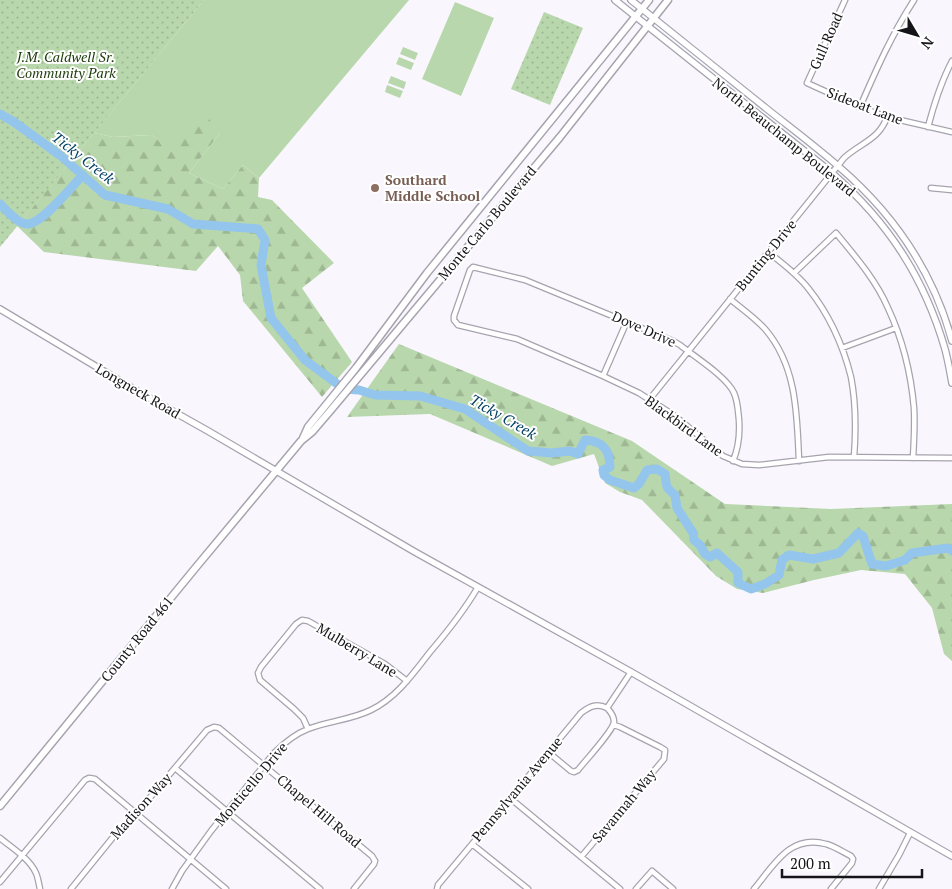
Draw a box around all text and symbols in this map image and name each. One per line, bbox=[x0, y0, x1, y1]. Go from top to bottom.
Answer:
street label: Gull Road bbox=[805, 9, 847, 72]
north arrow bbox=[892, 10, 942, 60]
text: N bbox=[917, 33, 938, 54]
park label: J.M. Caldwell Sr. Community Park bbox=[16, 47, 116, 82]
street label: North Beauchamp Boulevard bbox=[709, 73, 860, 200]
street label: Sideoat Lane bbox=[824, 82, 906, 129]
water label: Ticky Creek bbox=[48, 127, 119, 188]
street label: Monte Carlo Boulevard bbox=[433, 161, 540, 284]
place label: Southard Middle School bbox=[385, 170, 481, 205]
marker: Southard Middle School bbox=[369, 182, 381, 194]
street label: Bunting Drive bbox=[731, 215, 800, 294]
street label: Dove Drive bbox=[609, 306, 679, 351]
street label: Longneck Road bbox=[92, 359, 184, 423]
water label: Ticky Creek bbox=[467, 389, 541, 444]
street label: Blackbird Lane bbox=[641, 391, 727, 460]
street label: County Road 461 bbox=[96, 592, 177, 686]
street label: Mulberry Lane bbox=[314, 618, 401, 681]
street label: Pennsylvania Avenue bbox=[467, 732, 566, 845]
street label: Monticello Drive bbox=[210, 738, 291, 830]
street label: Savannah Way bbox=[587, 764, 661, 846]
street label: Madison Way bbox=[106, 768, 176, 843]
street label: Chapel Hill Road bbox=[273, 770, 366, 852]
scale bar bbox=[782, 846, 922, 878]
text: 200 m bbox=[790, 853, 831, 873]

